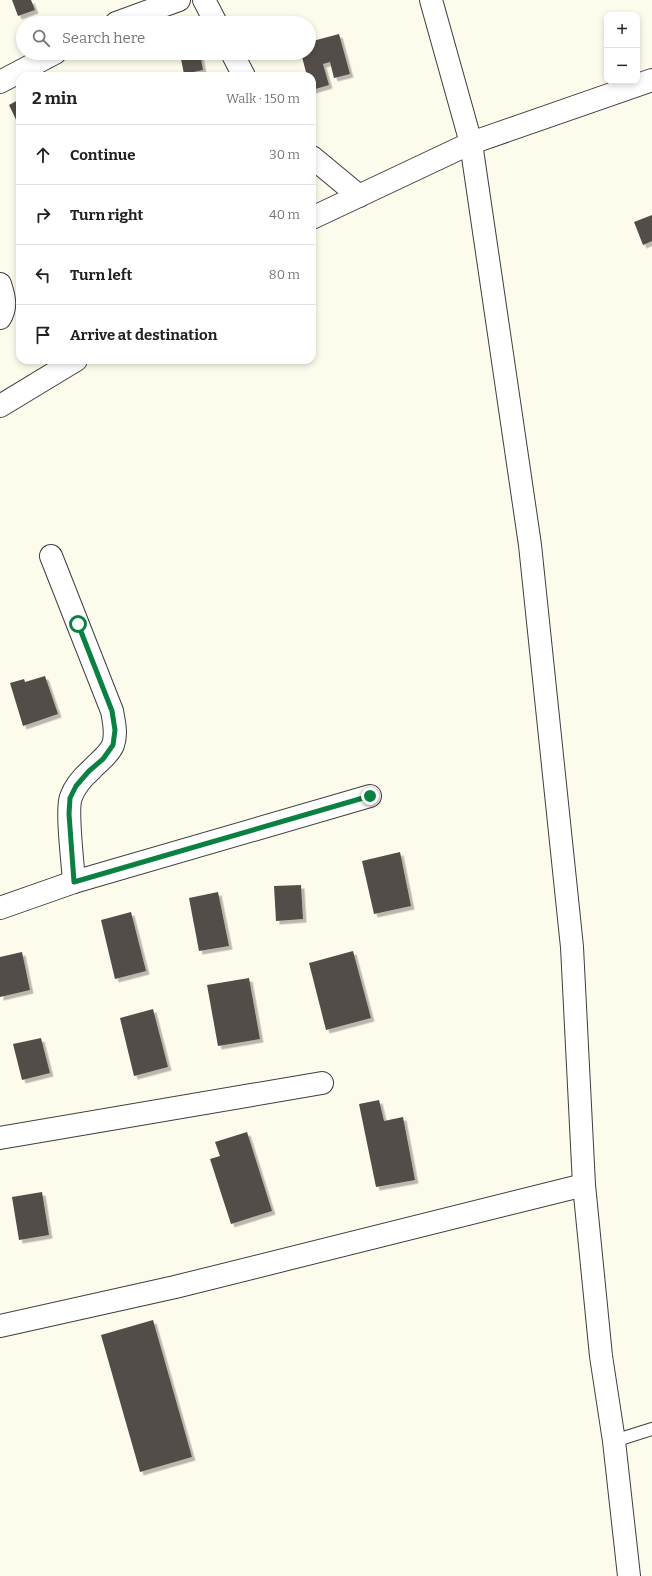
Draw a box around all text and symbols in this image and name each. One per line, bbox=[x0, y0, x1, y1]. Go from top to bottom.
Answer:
map controls bbox=[604, 12, 640, 84]
button: + bbox=[604, 12, 640, 48]
search box bbox=[16, 16, 316, 60]
icon: search bbox=[30, 27, 52, 49]
text: Search here bbox=[62, 29, 145, 47]
button: − bbox=[604, 48, 640, 84]
text: 2 min bbox=[32, 88, 77, 109]
text: Walk · 150 m bbox=[226, 91, 300, 106]
icon: ahead bbox=[32, 144, 54, 166]
text: Continue bbox=[70, 146, 136, 164]
text: 30 m bbox=[269, 147, 300, 162]
icon: right bbox=[32, 204, 54, 226]
text: Turn right bbox=[70, 206, 143, 224]
text: 40 m bbox=[269, 207, 300, 222]
icon: left bbox=[32, 264, 54, 286]
text: Turn left bbox=[70, 266, 132, 284]
text: 80 m bbox=[269, 267, 300, 282]
icon: arrive bbox=[32, 324, 54, 346]
text: Arrive at destination bbox=[70, 326, 217, 344]
route start bbox=[69, 615, 87, 633]
route end bbox=[361, 787, 379, 805]

